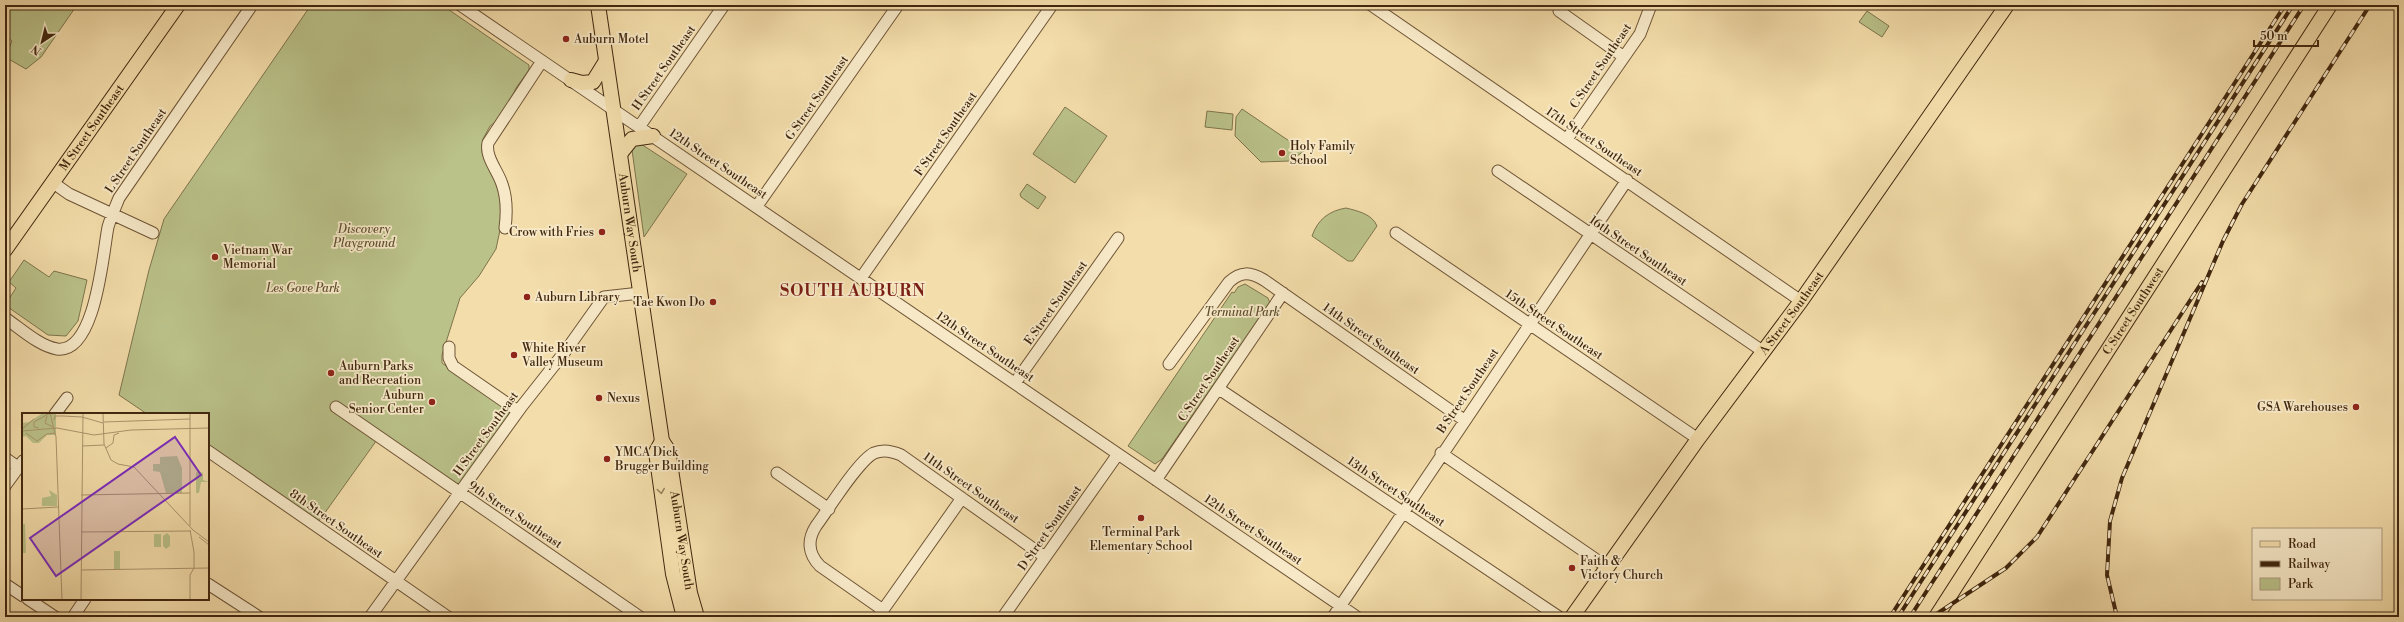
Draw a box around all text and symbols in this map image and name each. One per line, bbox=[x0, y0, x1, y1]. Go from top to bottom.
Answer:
street label: C Street Southeast bbox=[1567, 20, 1635, 111]
north arrow bbox=[22, 22, 62, 62]
street label: H Street Southeast bbox=[629, 22, 700, 114]
scale bar bbox=[2254, 22, 2318, 48]
text: 50 m bbox=[2260, 29, 2288, 44]
place label: Auburn Motel bbox=[573, 32, 649, 47]
marker: Auburn Motel bbox=[561, 34, 571, 44]
text: N bbox=[29, 41, 44, 58]
street label: G Street Southeast bbox=[782, 52, 852, 143]
street label: M Street Southeast bbox=[56, 81, 127, 173]
street label: F Street Southeast bbox=[911, 88, 981, 179]
street label: 17th Street Southeast bbox=[1543, 104, 1646, 180]
street label: L Street Southeast bbox=[102, 105, 170, 196]
street label: 12th Street Southeast bbox=[666, 126, 771, 203]
place label: Holy Family School bbox=[1290, 139, 1356, 168]
marker: Holy Family School bbox=[1277, 148, 1287, 158]
street label: Auburn Way South bbox=[615, 171, 645, 273]
street label: 16th Street Southeast bbox=[1586, 213, 1690, 290]
park label: Discovery Playground bbox=[332, 222, 396, 251]
place label: Crow with Fries bbox=[509, 225, 594, 240]
marker: Crow with Fries bbox=[597, 227, 607, 237]
place label: Vietnam War Memorial bbox=[222, 243, 293, 272]
marker: Vietnam War Memorial bbox=[210, 252, 220, 262]
street label: E Street Southeast bbox=[1021, 257, 1091, 348]
street label: C Street Southwest bbox=[2099, 264, 2167, 358]
street label: A Street Southeast bbox=[1755, 268, 1827, 358]
park label: Les Gove Park bbox=[265, 281, 340, 296]
district label: SOUTH AUBURN bbox=[780, 281, 926, 301]
street label: 15th Street Southeast bbox=[1502, 287, 1606, 364]
place label: Auburn Library bbox=[534, 290, 620, 305]
marker: Auburn Library bbox=[522, 292, 532, 302]
place label: Tae Kwon Do bbox=[634, 295, 705, 310]
marker: Tae Kwon Do bbox=[708, 297, 718, 307]
street label: 14th Street Southeast bbox=[1320, 300, 1423, 378]
park label: Terminal Park bbox=[1204, 305, 1280, 320]
street label: 12th Street Southeast bbox=[933, 309, 1038, 386]
street label: C Street Southeast bbox=[1175, 333, 1243, 424]
place label: White River Valley Museum bbox=[521, 341, 604, 370]
street label: B Street Southeast bbox=[1433, 345, 1503, 437]
marker: White River Valley Museum bbox=[509, 350, 519, 360]
place label: Auburn Parks and Recreation bbox=[338, 359, 421, 388]
marker: Auburn Parks and Recreation bbox=[326, 368, 336, 378]
place label: Auburn Senior Center bbox=[349, 388, 424, 417]
street label: H Street Southeast bbox=[450, 388, 522, 479]
place label: Nexus bbox=[607, 391, 640, 406]
marker: Nexus bbox=[594, 393, 604, 403]
marker: Auburn Senior Center bbox=[427, 397, 437, 407]
place label: GSA Warehouses bbox=[2257, 400, 2348, 415]
marker: GSA Warehouses bbox=[2351, 402, 2361, 412]
inset map bbox=[22, 413, 209, 600]
place label: YMCA Dick Brugger Building bbox=[614, 445, 710, 474]
street label: 11th Street Southeast bbox=[920, 449, 1022, 527]
marker: YMCA Dick Brugger Building bbox=[602, 454, 612, 464]
street label: 13th Street Southeast bbox=[1344, 454, 1448, 531]
street label: 9th Street Southeast bbox=[465, 478, 565, 552]
street label: D Street Southeast bbox=[1015, 482, 1085, 574]
street label: 8th Street Southeast bbox=[287, 486, 386, 562]
one-way arrow bbox=[656, 488, 665, 494]
street label: Auburn Way South bbox=[667, 489, 697, 591]
street label: 12th Street Southeast bbox=[1201, 492, 1306, 569]
marker: Terminal Park Elementary School bbox=[1136, 513, 1146, 523]
place label: Terminal Park Elementary School bbox=[1089, 525, 1193, 554]
legend bbox=[2252, 528, 2382, 600]
text: Road bbox=[2288, 537, 2316, 552]
place label: Faith & Victory Church bbox=[1579, 554, 1663, 583]
text: Railway bbox=[2288, 557, 2330, 572]
marker: Faith & Victory Church bbox=[1567, 563, 1577, 573]
text: Park bbox=[2288, 577, 2314, 592]

